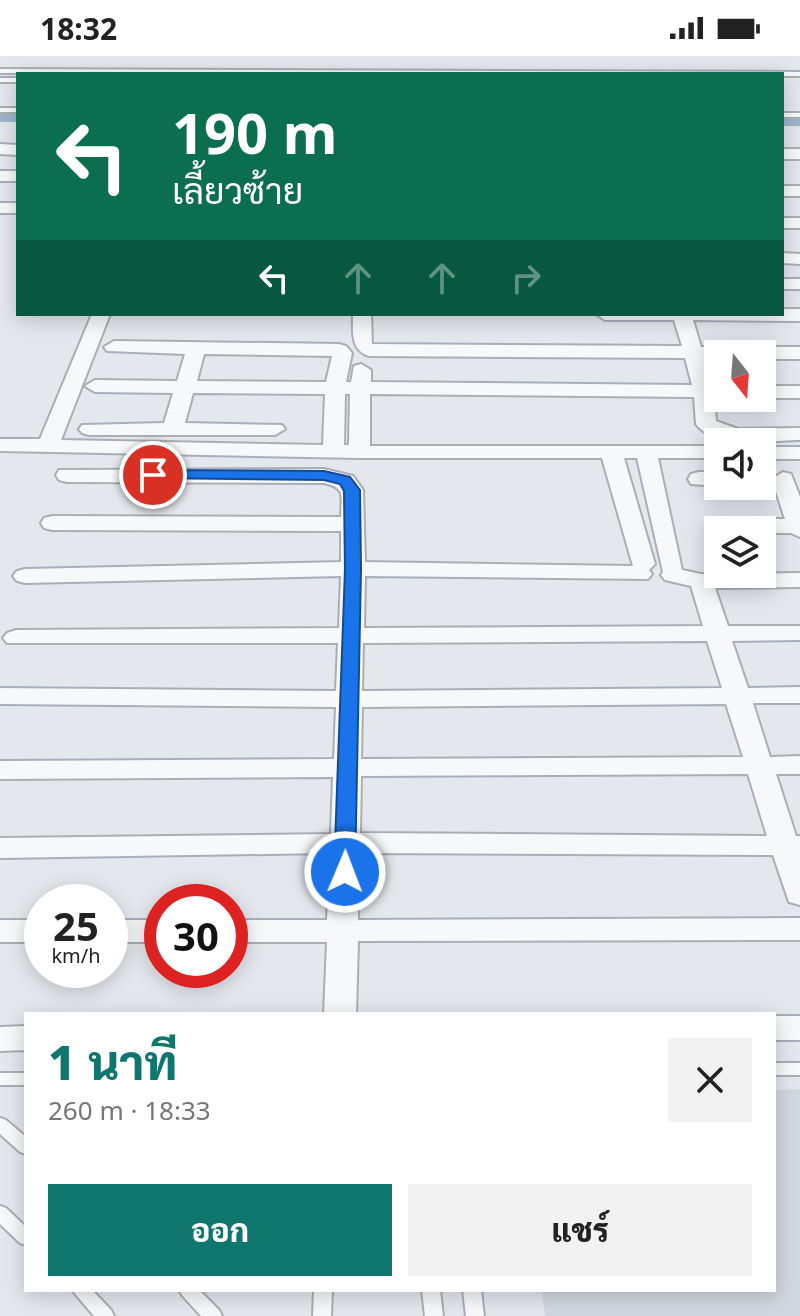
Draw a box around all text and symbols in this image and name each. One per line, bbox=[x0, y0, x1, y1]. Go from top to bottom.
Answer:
text: 18:32 bbox=[40, 8, 117, 49]
text: 190 m bbox=[172, 94, 337, 170]
icon: left bbox=[40, 104, 144, 208]
text: เลี้ยวซ้าย bbox=[172, 166, 303, 215]
icon: left bbox=[252, 256, 296, 300]
icon: ahead bbox=[336, 256, 380, 300]
icon: ahead bbox=[420, 256, 464, 300]
icon: right bbox=[504, 256, 548, 300]
north arrow bbox=[704, 340, 776, 412]
map controls bbox=[704, 340, 776, 588]
button: sound bbox=[704, 428, 776, 500]
pin bbox=[119, 441, 187, 509]
icon: arrive bbox=[131, 453, 175, 497]
button: layers bbox=[704, 516, 776, 588]
position arrow bbox=[303, 830, 387, 914]
speed limit sign: 30 bbox=[144, 884, 248, 988]
text: 25 bbox=[53, 898, 99, 953]
text: km/h bbox=[51, 942, 101, 969]
text: 1 นาที bbox=[48, 1029, 177, 1094]
button: close bbox=[668, 1038, 752, 1122]
text: 260 m · 18:33 bbox=[48, 1092, 211, 1128]
button: ออก bbox=[48, 1184, 392, 1276]
button: แชร์ bbox=[408, 1184, 752, 1276]

